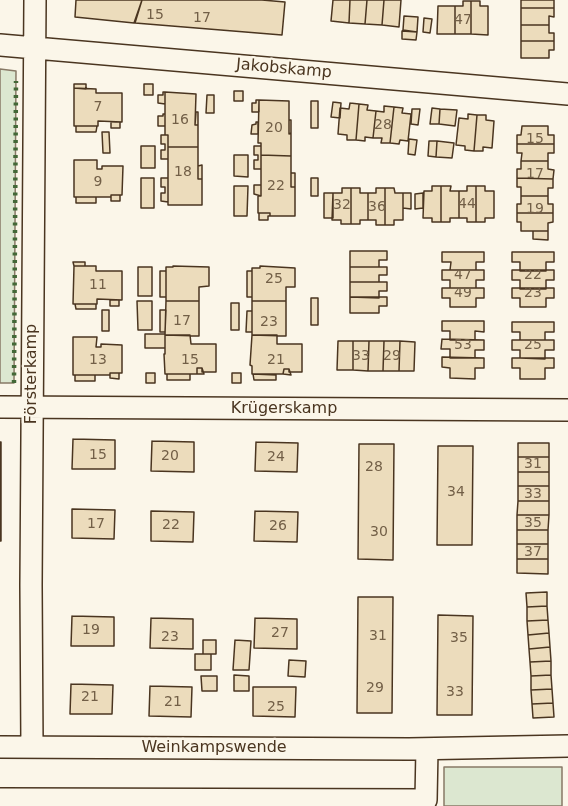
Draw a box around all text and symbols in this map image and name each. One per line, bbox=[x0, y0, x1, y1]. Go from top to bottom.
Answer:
house number: 15 bbox=[146, 7, 164, 23]
house number: 17 bbox=[193, 10, 211, 26]
house number: 47 bbox=[454, 12, 472, 28]
street label: Jakobskamp bbox=[235, 55, 333, 83]
house number: 7 bbox=[94, 99, 102, 115]
house number: 16 bbox=[171, 112, 189, 128]
house number: 28 bbox=[374, 117, 392, 133]
house number: 20 bbox=[265, 120, 283, 136]
house number: 15 bbox=[526, 131, 544, 147]
house number: 18 bbox=[174, 164, 192, 180]
house number: 17 bbox=[526, 166, 544, 182]
house number: 9 bbox=[94, 174, 102, 190]
house number: 22 bbox=[267, 178, 285, 194]
house number: 44 bbox=[458, 196, 476, 212]
house number: 32 bbox=[333, 197, 351, 213]
house number: 36 bbox=[368, 199, 386, 215]
house number: 19 bbox=[526, 201, 544, 217]
house number: 47 bbox=[454, 267, 472, 283]
house number: 22 bbox=[524, 267, 542, 283]
house number: 25 bbox=[265, 271, 283, 287]
house number: 11 bbox=[89, 277, 107, 293]
house number: 49 bbox=[454, 285, 472, 301]
house number: 23 bbox=[524, 285, 542, 301]
house number: 17 bbox=[173, 313, 191, 329]
house number: 23 bbox=[260, 314, 278, 330]
street label: Försterkamp bbox=[22, 324, 42, 424]
house number: 53 bbox=[454, 337, 472, 353]
house number: 25 bbox=[524, 337, 542, 353]
house number: 33 bbox=[352, 348, 370, 364]
house number: 29 bbox=[383, 348, 401, 364]
house number: 13 bbox=[89, 352, 107, 368]
house number: 15 bbox=[181, 352, 199, 368]
house number: 21 bbox=[267, 352, 285, 368]
street label: Krügerskamp bbox=[231, 399, 337, 419]
house number: 15 bbox=[89, 447, 107, 463]
house number: 20 bbox=[161, 448, 179, 464]
house number: 24 bbox=[267, 449, 285, 465]
house number: 31 bbox=[524, 456, 542, 472]
house number: 28 bbox=[365, 459, 383, 475]
house number: 34 bbox=[447, 484, 465, 500]
house number: 33 bbox=[524, 486, 542, 502]
house number: 35 bbox=[524, 515, 542, 531]
house number: 17 bbox=[87, 516, 105, 532]
house number: 22 bbox=[162, 517, 180, 533]
house number: 26 bbox=[269, 518, 287, 534]
house number: 30 bbox=[370, 524, 388, 540]
house number: 37 bbox=[524, 544, 542, 560]
house number: 19 bbox=[82, 622, 100, 638]
house number: 27 bbox=[271, 625, 289, 641]
house number: 31 bbox=[369, 628, 387, 644]
house number: 23 bbox=[161, 629, 179, 645]
house number: 35 bbox=[450, 630, 468, 646]
house number: 29 bbox=[366, 680, 384, 696]
house number: 33 bbox=[446, 684, 464, 700]
house number: 21 bbox=[81, 689, 99, 705]
house number: 21 bbox=[164, 694, 182, 710]
house number: 25 bbox=[267, 699, 285, 715]
street label: Weinkampswende bbox=[141, 738, 287, 758]

